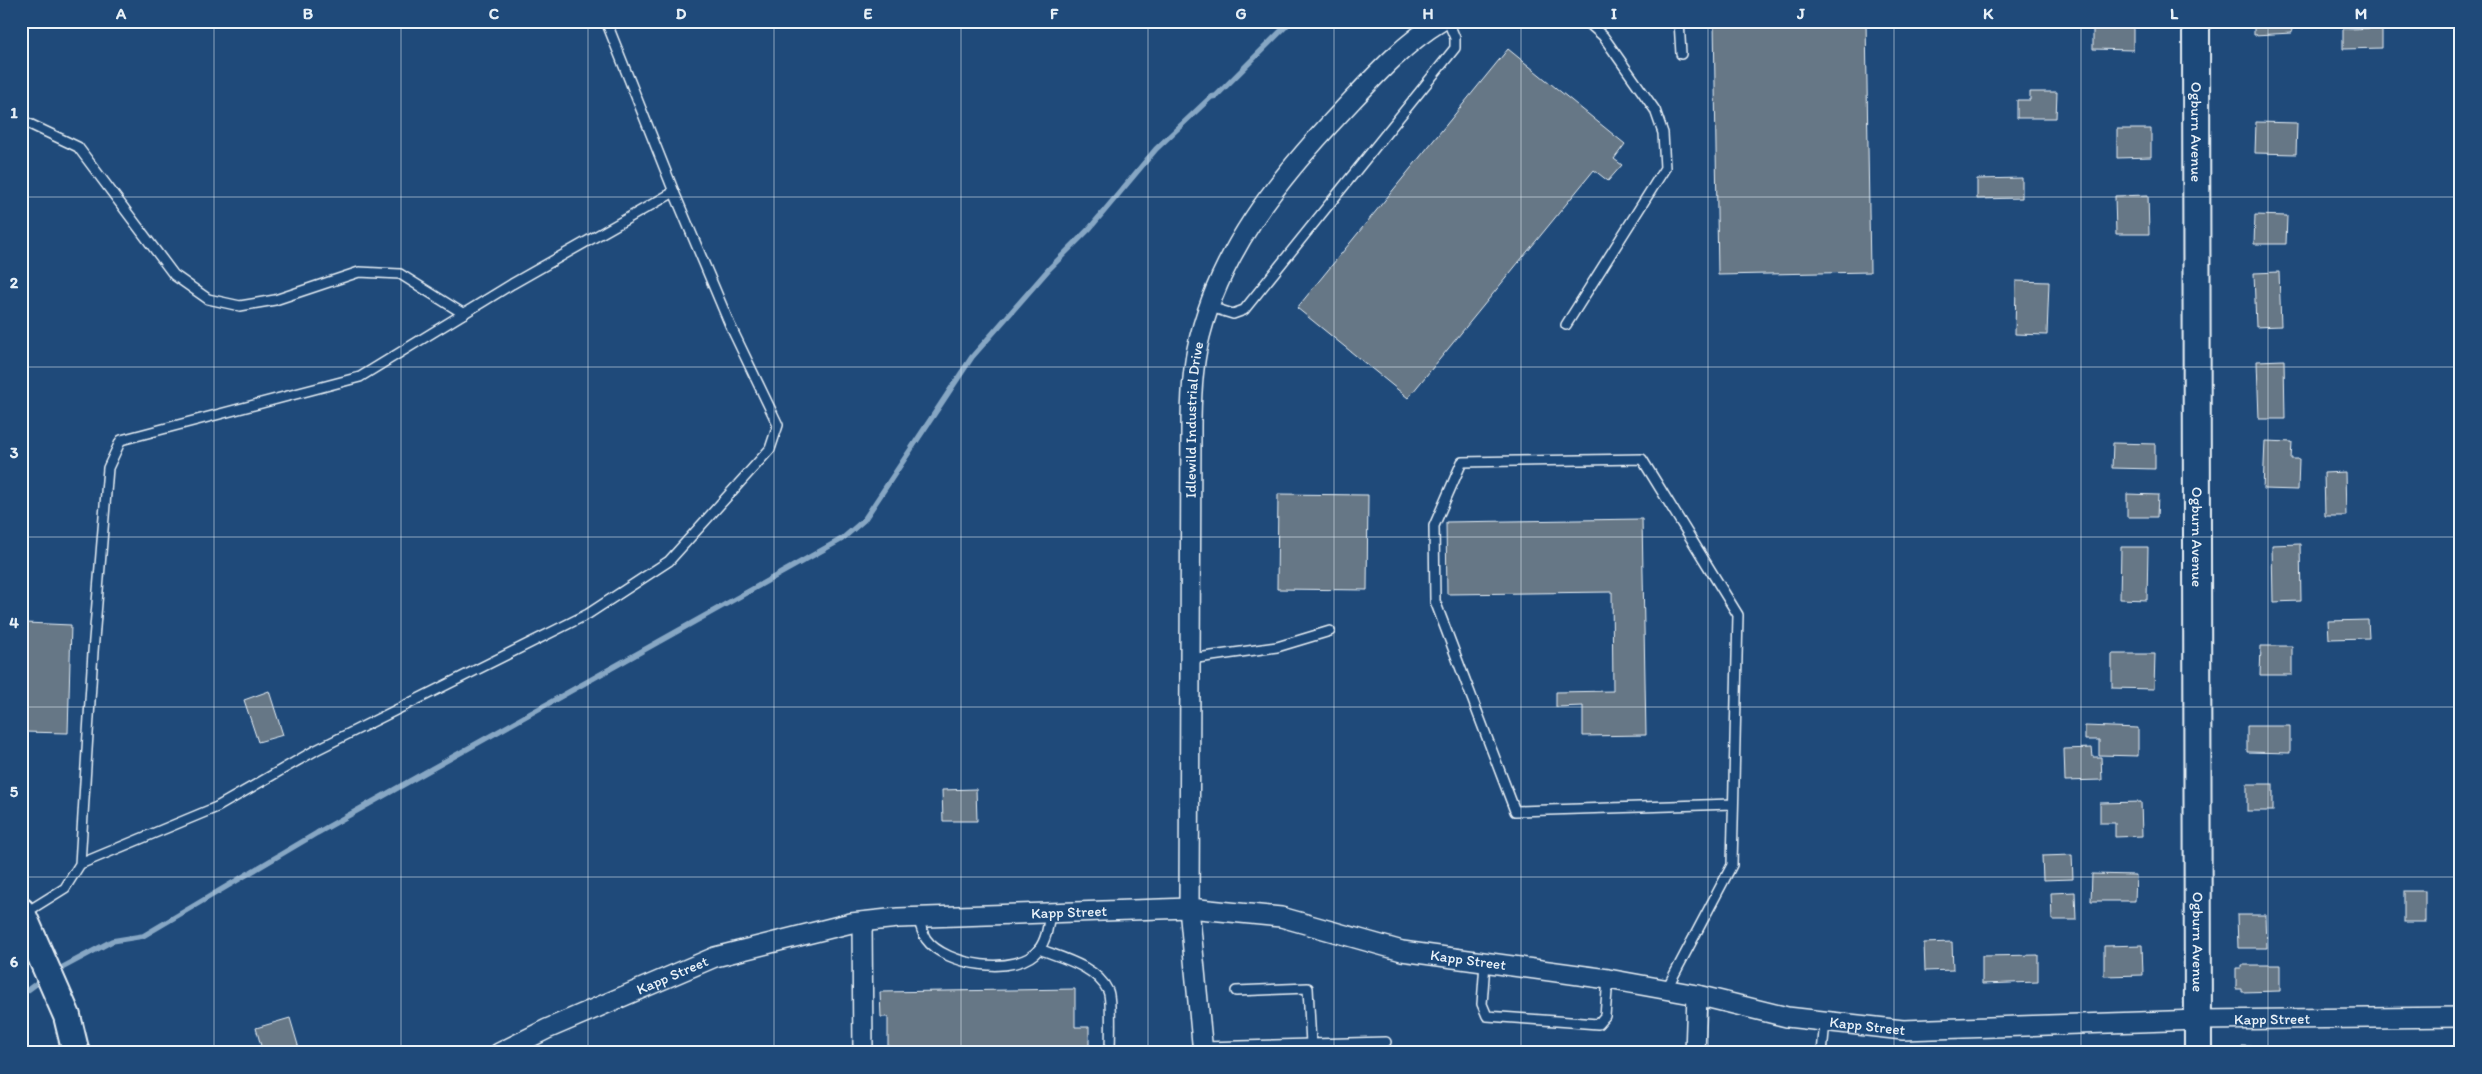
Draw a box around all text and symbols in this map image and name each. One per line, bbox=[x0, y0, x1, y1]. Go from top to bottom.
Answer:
text: A bbox=[115, 4, 127, 23]
text: B bbox=[303, 4, 314, 23]
text: C bbox=[489, 4, 500, 23]
text: D bbox=[676, 4, 687, 23]
text: E bbox=[864, 4, 873, 23]
text: F bbox=[1050, 4, 1059, 23]
text: G bbox=[1235, 4, 1247, 23]
text: H bbox=[1422, 4, 1434, 23]
text: I bbox=[1611, 4, 1617, 23]
text: J bbox=[1796, 4, 1805, 23]
text: K bbox=[1983, 4, 1994, 23]
text: L bbox=[2170, 4, 2179, 23]
text: M bbox=[2355, 4, 2367, 23]
street label: Ogburn Avenue bbox=[2187, 82, 2205, 182]
text: 1 bbox=[10, 103, 18, 122]
text: 2 bbox=[10, 273, 19, 292]
street label: Idlewild Industrial Drive bbox=[1182, 340, 1207, 498]
text: 3 bbox=[10, 443, 19, 462]
street label: Ogburn Avenue bbox=[2188, 487, 2206, 587]
text: 4 bbox=[9, 613, 19, 632]
text: 5 bbox=[10, 782, 19, 801]
street label: Ogburn Avenue bbox=[2189, 892, 2207, 992]
street label: Kapp Street bbox=[1031, 902, 1108, 922]
street label: Kapp Street bbox=[1429, 946, 1507, 974]
text: 6 bbox=[10, 952, 19, 971]
street label: Kapp Street bbox=[634, 952, 711, 999]
street label: Kapp Street bbox=[2234, 1010, 2310, 1029]
street label: Kapp Street bbox=[1829, 1013, 1907, 1039]

